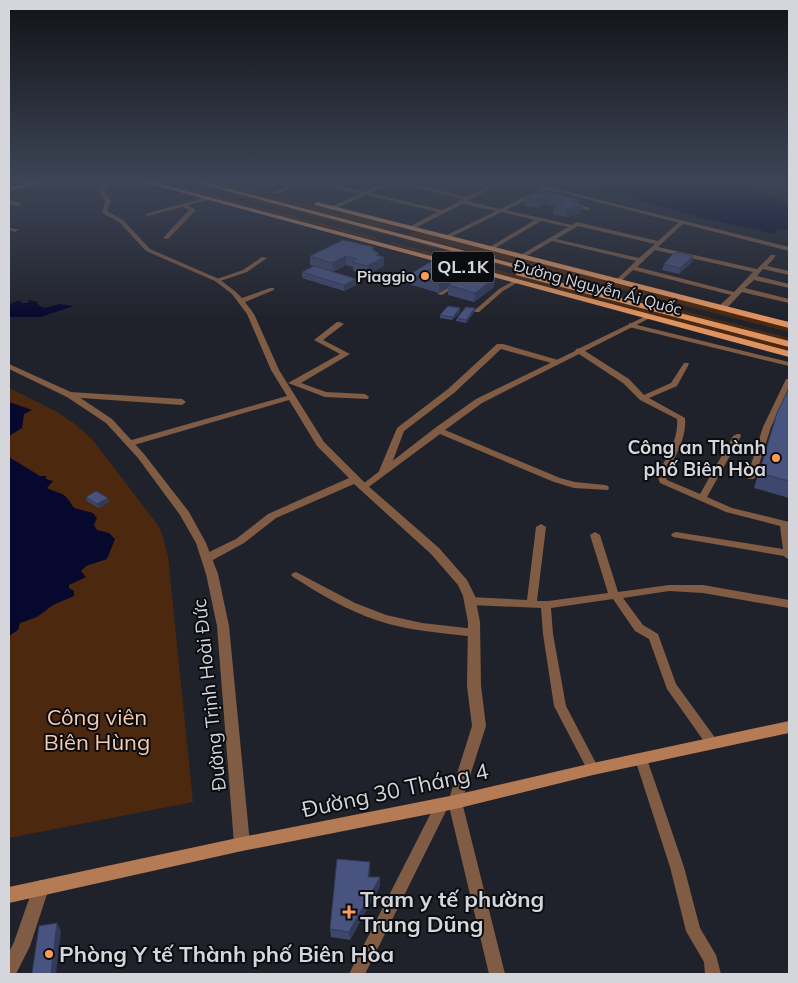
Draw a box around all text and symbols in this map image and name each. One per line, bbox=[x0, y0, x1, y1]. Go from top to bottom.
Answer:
road number: QL.1K bbox=[432, 252, 494, 282]
street label: Đường Nguyễn Ái Quốc bbox=[512, 255, 684, 319]
place label: Piaggio bbox=[357, 266, 415, 286]
marker: Piaggio bbox=[419, 270, 431, 282]
place label: Công an Thành phố Biên Hòa bbox=[628, 435, 766, 481]
marker: Công an Thành phố Biên Hòa bbox=[770, 452, 782, 464]
street label: Đường Trịnh Hoài Đức bbox=[187, 598, 231, 792]
park label: Công viên Biên Hùng bbox=[44, 703, 150, 756]
street label: Đường 30 Tháng 4 bbox=[299, 757, 491, 823]
place label: Trạm y tế phường Trung Dũng bbox=[360, 885, 544, 938]
marker: Trạm y tế phường Trung Dũng bbox=[342, 905, 356, 919]
place label: Phòng Y tế Thành phố Biên Hòa bbox=[59, 940, 394, 968]
marker: Phòng Y tế Thành phố Biên Hòa bbox=[43, 948, 55, 960]

